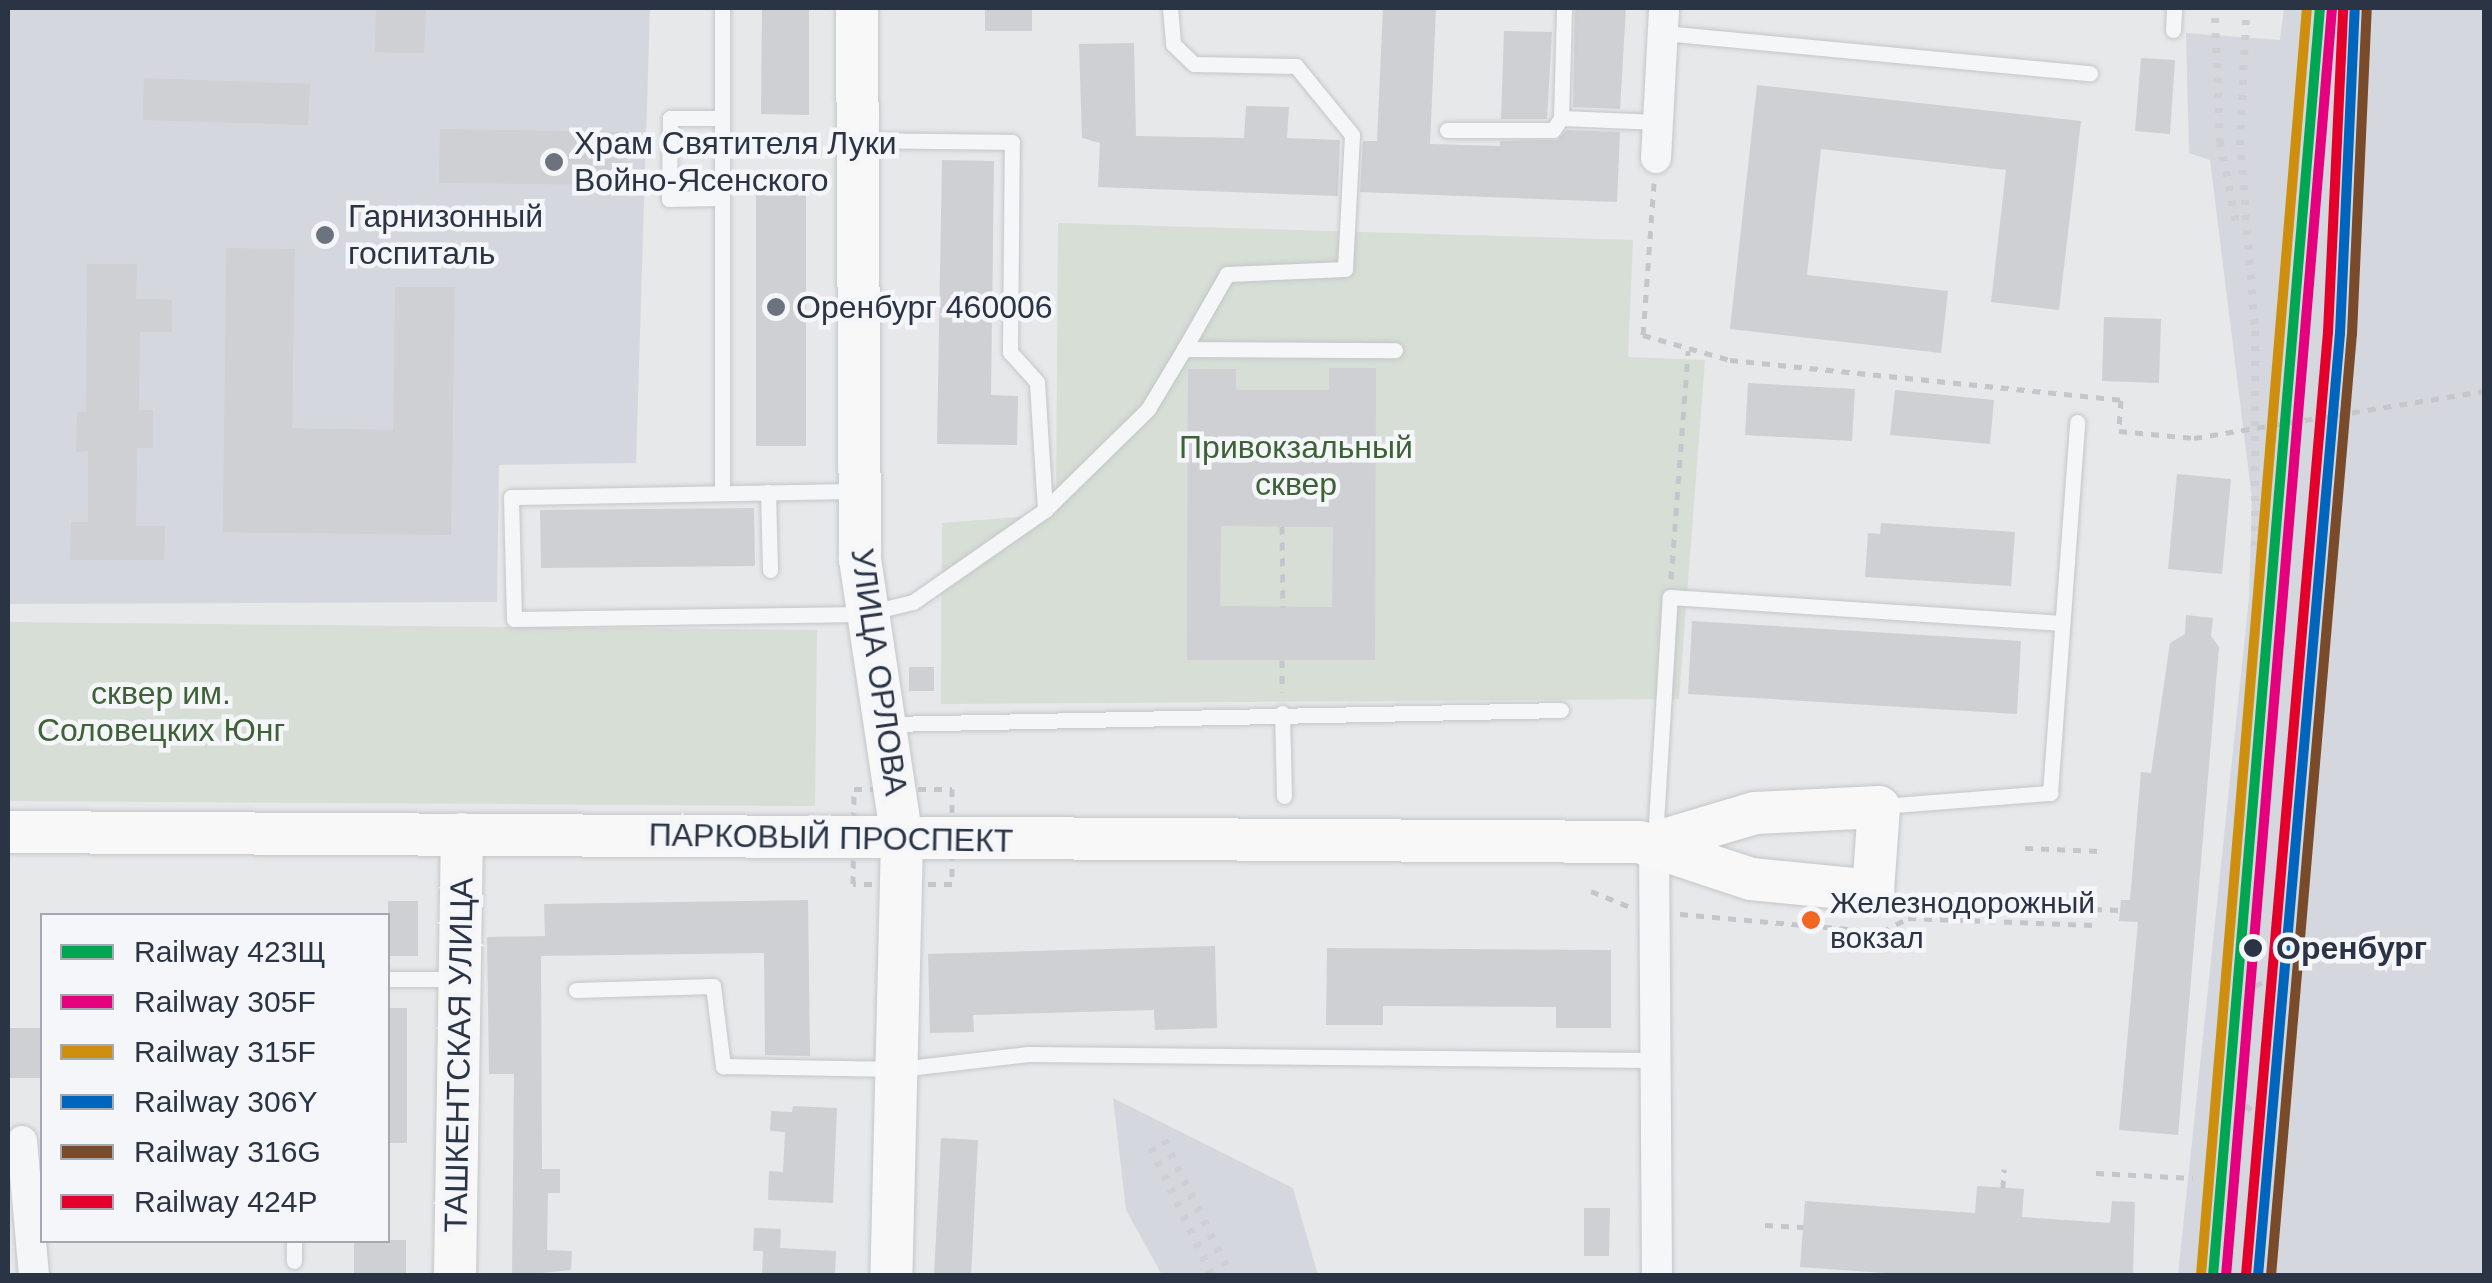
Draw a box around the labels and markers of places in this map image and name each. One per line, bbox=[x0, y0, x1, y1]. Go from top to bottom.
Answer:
place label: Храм Святителя Луки Войно-Ясенского bbox=[574, 125, 897, 200]
marker: Храм Святителя Луки Войно-Ясенского bbox=[543, 151, 565, 173]
place label: Гарнизонный госпиталь bbox=[348, 198, 543, 273]
marker: Гарнизонный госпиталь bbox=[312, 222, 338, 248]
place label: Оренбург 460006 bbox=[796, 288, 1053, 326]
marker: Оренбург 460006 bbox=[765, 296, 787, 318]
place label: Железнодорожный вокзал bbox=[1830, 885, 2095, 956]
marker: Железнодорожный вокзал bbox=[1801, 910, 1821, 930]
place label: Оренбург bbox=[2276, 929, 2427, 967]
marker: Оренбург bbox=[2240, 935, 2266, 961]

